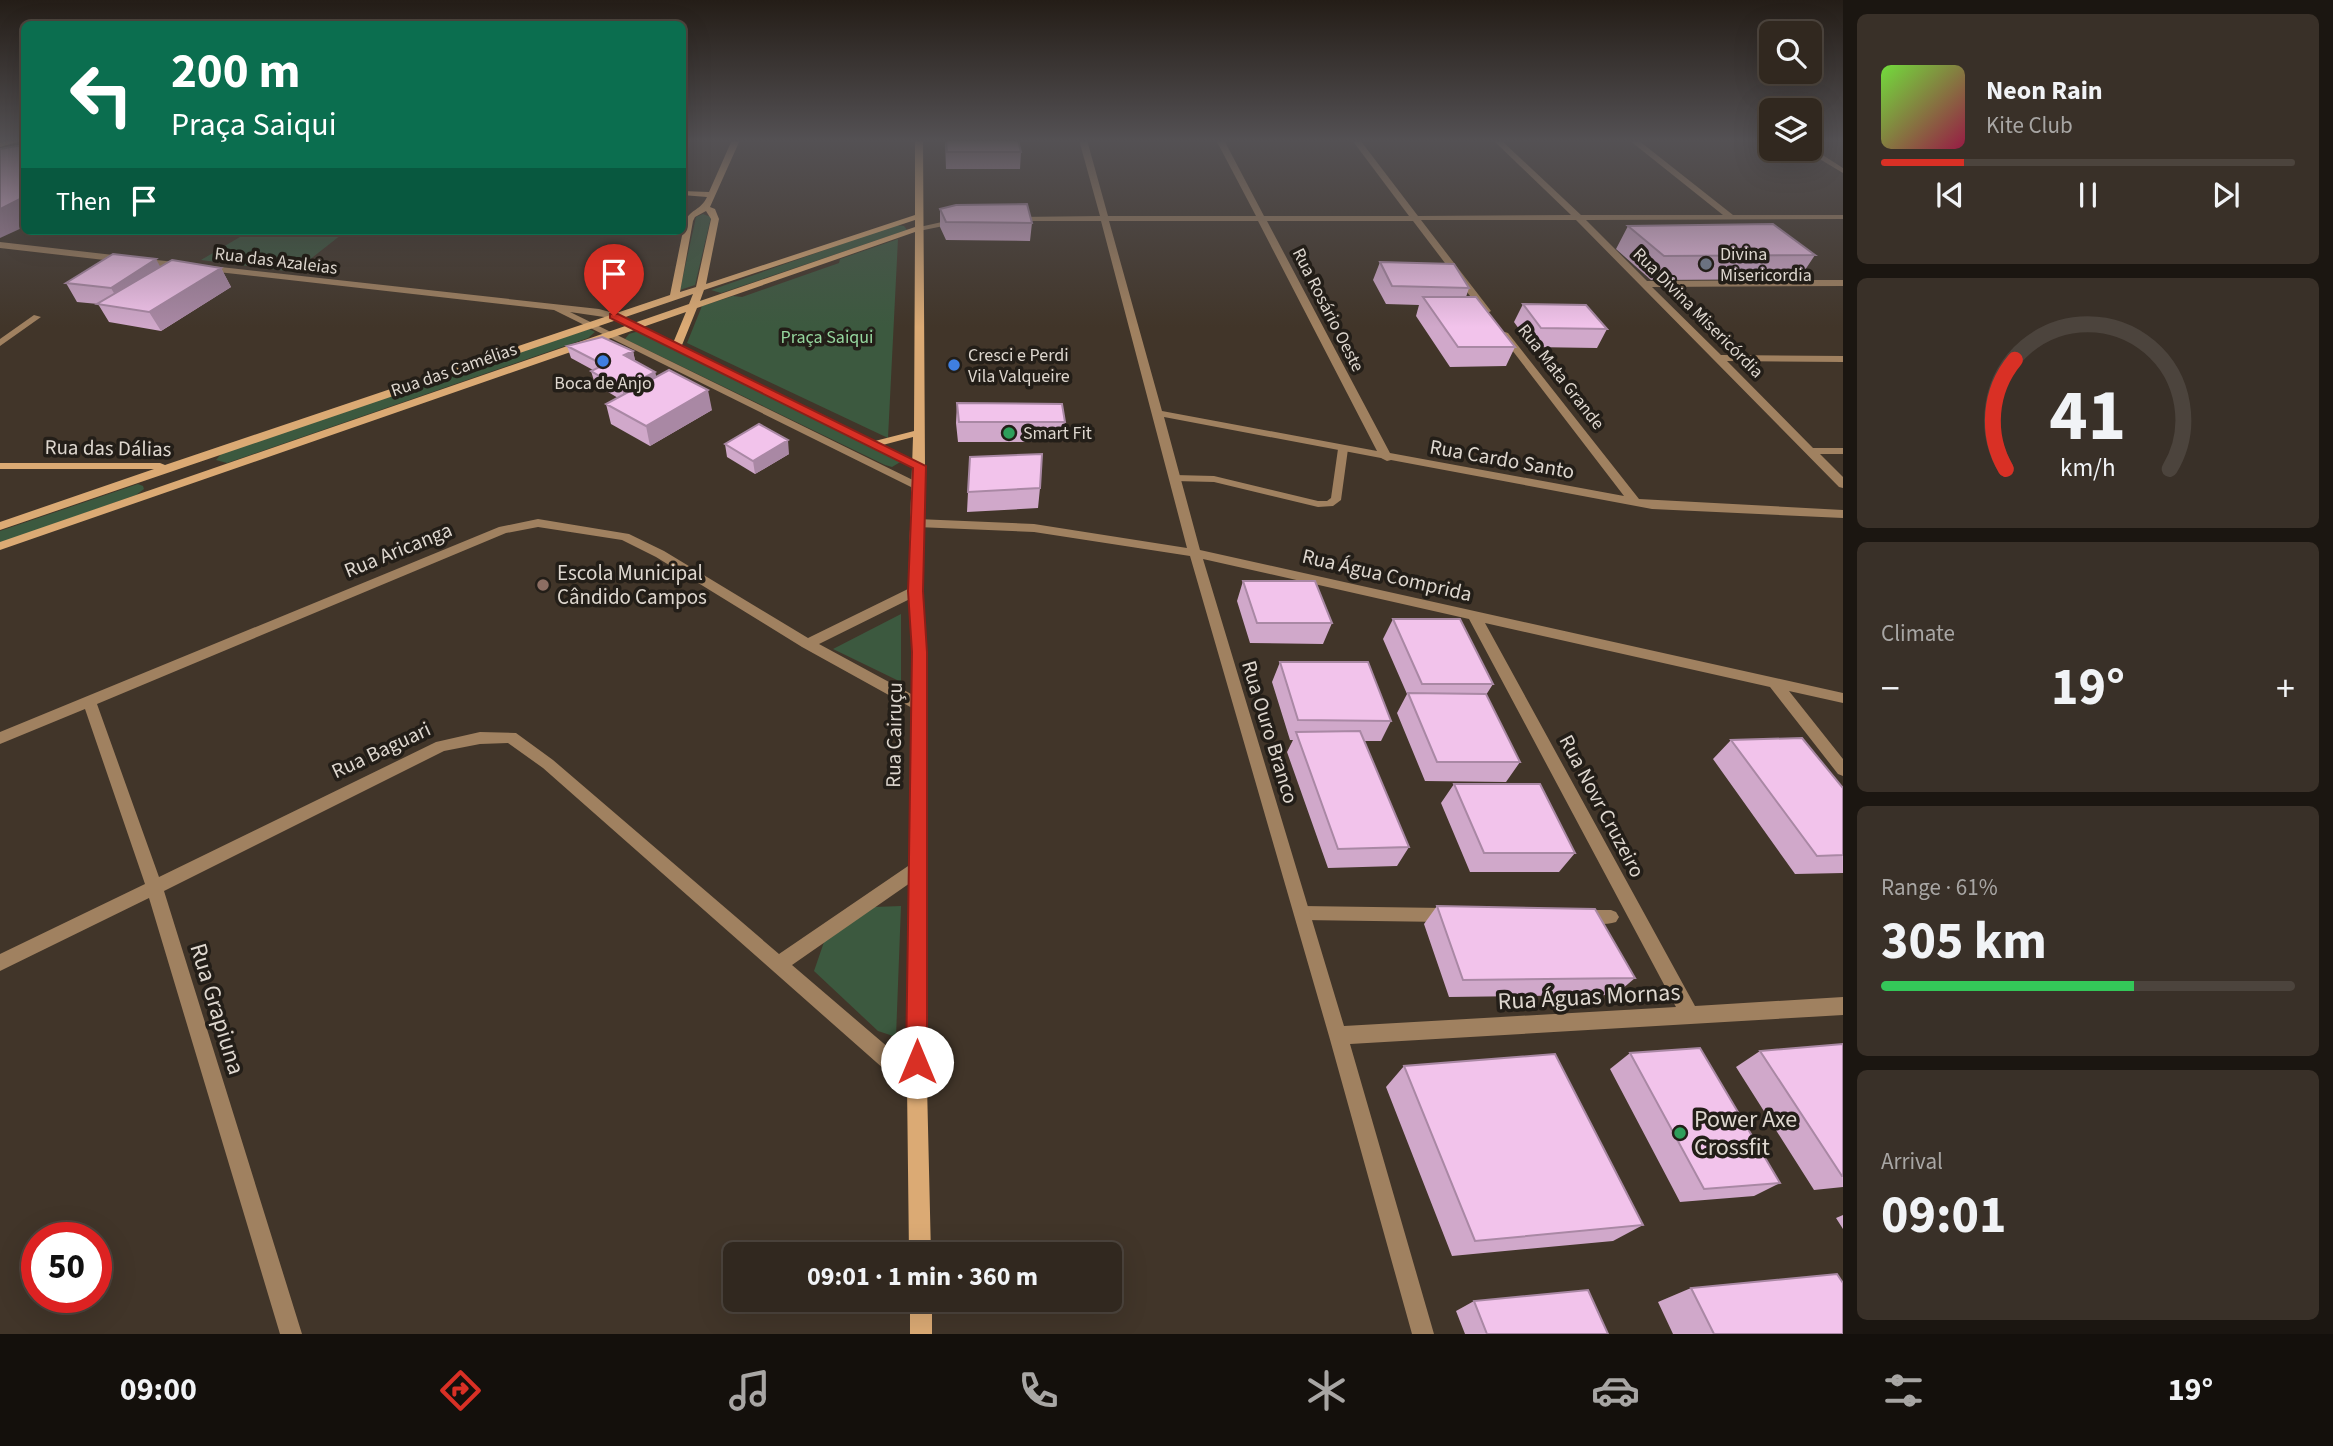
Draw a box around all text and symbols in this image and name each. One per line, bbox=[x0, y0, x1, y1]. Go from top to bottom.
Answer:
map controls bbox=[1759, 21, 1822, 161]
button: search bbox=[1759, 21, 1822, 84]
text: 200 m bbox=[171, 37, 300, 107]
icon: left bbox=[56, 49, 147, 140]
text: Neon Rain bbox=[1986, 72, 2103, 109]
button: layers bbox=[1759, 98, 1822, 161]
text: Praça Saiqui bbox=[171, 102, 337, 148]
text: Kite Club bbox=[1986, 109, 2073, 142]
icon: previous bbox=[1931, 176, 1969, 214]
icon: pause bbox=[2069, 176, 2107, 214]
icon: next bbox=[2207, 176, 2245, 214]
icon: arrive bbox=[125, 182, 163, 220]
text: Then bbox=[56, 183, 111, 220]
street label: Rua das Azaleias bbox=[213, 241, 339, 281]
street label: Rua Divina Misericórdia bbox=[1627, 242, 1769, 384]
place label: Divina Misericordia bbox=[1720, 242, 1812, 288]
pin bbox=[584, 244, 644, 316]
street label: Rua Rosário Oeste bbox=[1286, 244, 1370, 376]
icon: arrive bbox=[595, 255, 633, 293]
marker: Divina Misericordia bbox=[1698, 256, 1714, 272]
street label: Rua Mata Grande bbox=[1512, 319, 1610, 435]
park label: Praça Saiqui bbox=[780, 325, 874, 350]
street label: Rua das Camélias bbox=[388, 337, 520, 403]
place label: Cresci e Perdi Vila Valqueire bbox=[968, 343, 1070, 389]
marker: Boca de Anjo bbox=[595, 353, 611, 369]
marker: Cresci e Perdi Vila Valqueire bbox=[946, 357, 962, 373]
text: 41 bbox=[2050, 364, 2126, 468]
place label: Boca de Anjo bbox=[554, 371, 652, 396]
place label: Smart Fit bbox=[1023, 421, 1092, 446]
marker: Smart Fit bbox=[1001, 425, 1017, 441]
street label: Rua das Dálias bbox=[44, 432, 172, 464]
street label: Rua Cardo Santo bbox=[1427, 432, 1577, 486]
text: km/h bbox=[2060, 450, 2116, 486]
street label: Rua Aricanga bbox=[339, 515, 457, 585]
street label: Rua Água Comprida bbox=[1299, 541, 1475, 609]
place label: Escola Municipal Cândido Campos bbox=[557, 558, 707, 612]
marker: Escola Municipal Cândido Campos bbox=[535, 577, 551, 593]
text: Climate bbox=[1881, 617, 1955, 650]
text: 19° bbox=[2051, 651, 2125, 725]
street label: Rua Ouro Branco bbox=[1234, 657, 1306, 807]
text: − bbox=[1881, 662, 1900, 716]
text: + bbox=[2276, 662, 2295, 716]
street label: Rua Cairuçu bbox=[878, 682, 910, 788]
street label: Rua Baguari bbox=[327, 714, 435, 786]
street label: Rua Novr Cruzeiro bbox=[1552, 729, 1652, 883]
text: Range · 61% bbox=[1881, 871, 1998, 904]
text: 305 km bbox=[1881, 905, 2047, 979]
street label: Rua Grapiuna bbox=[180, 939, 254, 1079]
street label: Rua Águas Mornas bbox=[1497, 975, 1681, 1019]
position arrow bbox=[880, 1025, 954, 1099]
place label: Power Axe Crossfit bbox=[1694, 1102, 1797, 1165]
marker: Power Axe Crossfit bbox=[1672, 1125, 1688, 1141]
text: Arrival bbox=[1881, 1145, 1943, 1178]
text: 09:01 bbox=[1881, 1179, 2006, 1253]
speed limit sign: 50 bbox=[21, 1222, 112, 1313]
text: 09:01 · 1 min · 360 m bbox=[807, 1258, 1038, 1295]
icon: directions bbox=[436, 1366, 485, 1415]
icon: music bbox=[725, 1366, 774, 1415]
icon: phone bbox=[1014, 1366, 1063, 1415]
icon: climate bbox=[1302, 1366, 1351, 1415]
icon: car bbox=[1591, 1366, 1640, 1415]
icon: filters bbox=[1879, 1366, 1928, 1415]
text: 09:00 bbox=[120, 1367, 197, 1413]
text: 19° bbox=[2168, 1367, 2213, 1413]

